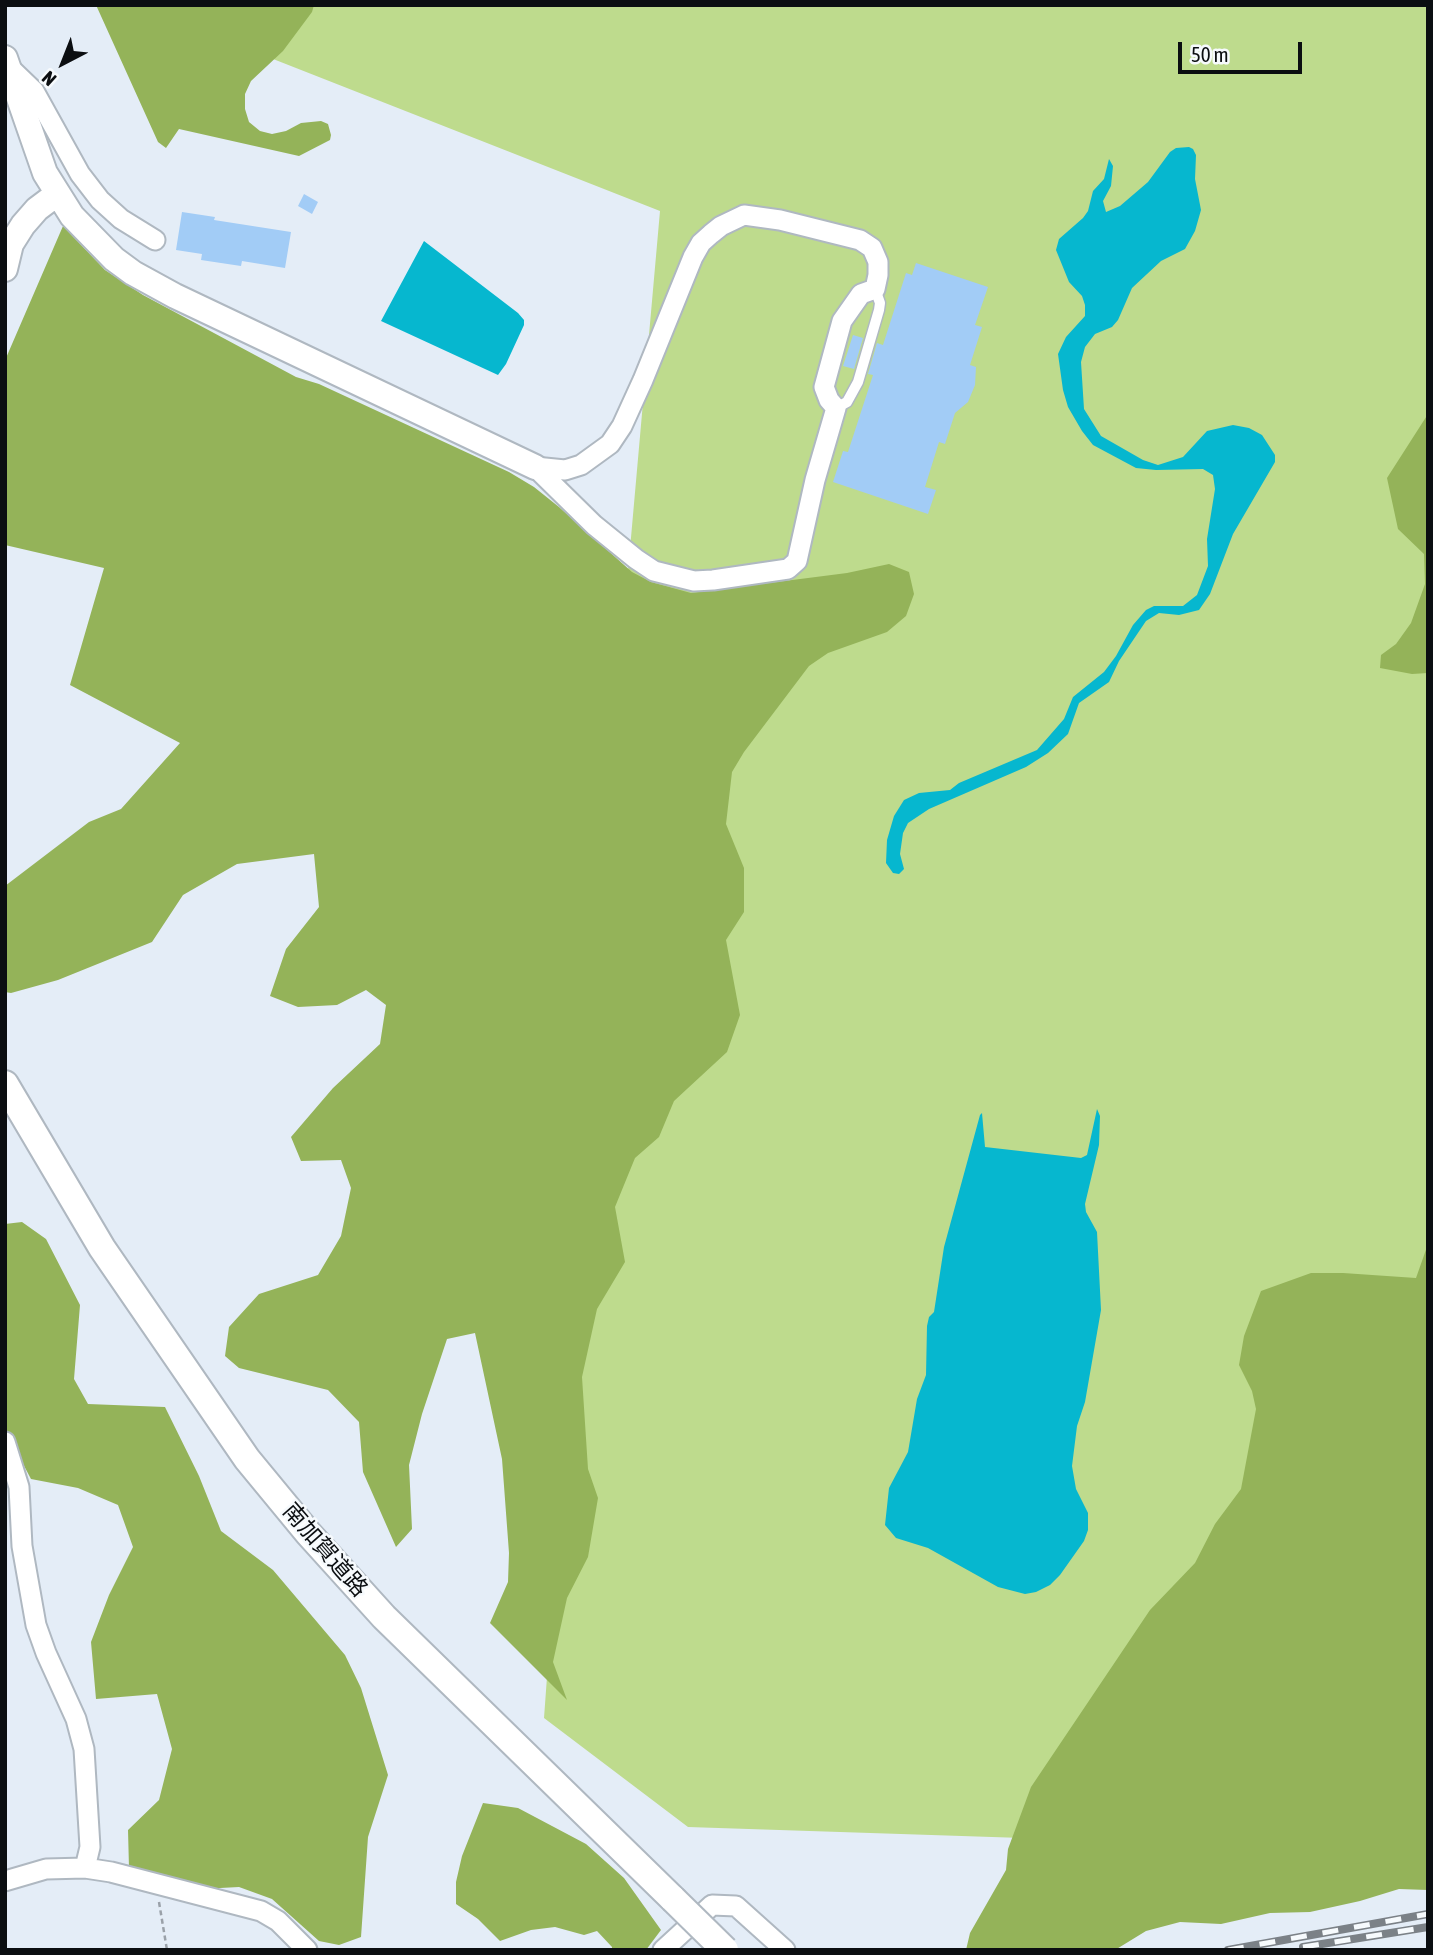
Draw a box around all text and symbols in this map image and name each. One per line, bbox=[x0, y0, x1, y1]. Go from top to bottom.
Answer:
north arrow bbox=[28, 28, 98, 98]
scale bar bbox=[1181, 28, 1305, 72]
text: 50 m bbox=[1191, 42, 1229, 66]
text: N bbox=[37, 67, 60, 91]
street label: 南加賀道路 bbox=[277, 1498, 373, 1602]

